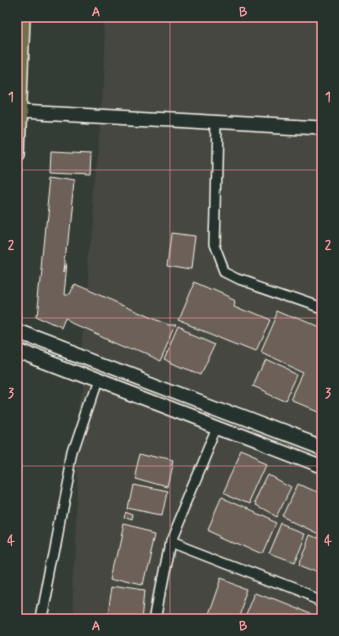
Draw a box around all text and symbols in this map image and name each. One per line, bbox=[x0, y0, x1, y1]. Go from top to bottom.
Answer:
text: A bbox=[92, 4, 100, 21]
text: B bbox=[239, 4, 248, 21]
text: 1 bbox=[8, 89, 14, 106]
text: 1 bbox=[325, 89, 331, 106]
text: 2 bbox=[8, 237, 15, 254]
text: 2 bbox=[325, 237, 332, 254]
text: 3 bbox=[8, 385, 14, 402]
text: 3 bbox=[325, 385, 331, 402]
text: 4 bbox=[7, 533, 15, 550]
text: 4 bbox=[324, 533, 332, 550]
text: A bbox=[92, 618, 100, 635]
text: B bbox=[239, 618, 248, 635]

